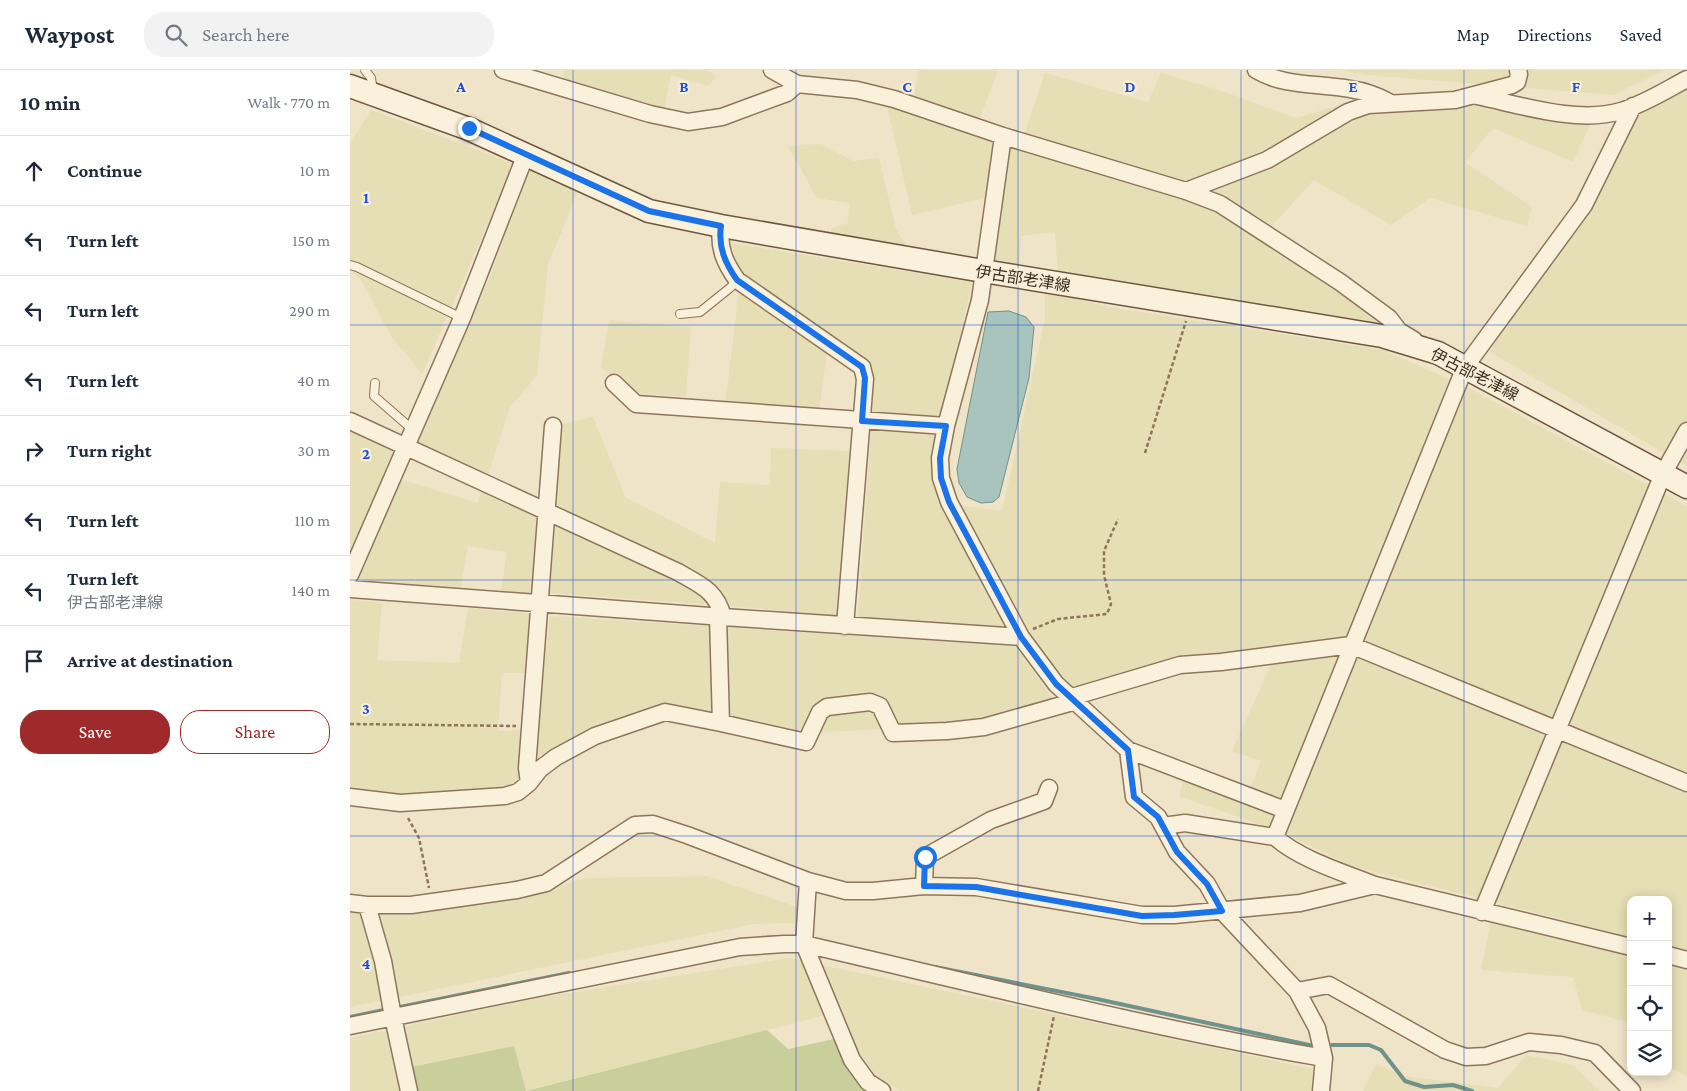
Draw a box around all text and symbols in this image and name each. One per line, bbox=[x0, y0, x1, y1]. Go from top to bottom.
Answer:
search box bbox=[144, 12, 494, 57]
text: Waypost bbox=[25, 21, 114, 48]
icon: search bbox=[162, 21, 190, 49]
text: Search here bbox=[202, 24, 289, 45]
text: Map bbox=[1457, 25, 1489, 45]
text: Directions bbox=[1517, 25, 1592, 45]
text: Saved bbox=[1620, 25, 1662, 45]
text: A bbox=[455, 78, 466, 95]
text: B bbox=[679, 78, 689, 95]
text: C bbox=[902, 78, 912, 95]
text: D bbox=[1124, 78, 1136, 95]
text: E bbox=[1348, 78, 1358, 95]
text: F bbox=[1572, 78, 1581, 95]
text: 10 min bbox=[20, 91, 81, 115]
text: Walk · 770 m bbox=[248, 94, 330, 111]
route end bbox=[458, 117, 481, 140]
icon: ahead bbox=[20, 157, 48, 185]
text: Continue bbox=[67, 160, 142, 181]
text: 10 m bbox=[300, 162, 330, 179]
text: 1 bbox=[363, 189, 369, 206]
icon: left bbox=[20, 227, 48, 255]
text: Turn left bbox=[67, 230, 139, 251]
text: 150 m bbox=[292, 232, 330, 249]
street label: 伊古部老津線 bbox=[974, 263, 1072, 294]
icon: left bbox=[20, 297, 48, 325]
text: Turn left bbox=[67, 300, 139, 321]
text: 290 m bbox=[289, 302, 330, 319]
street label: 伊古部老津線 bbox=[1428, 345, 1521, 404]
icon: left bbox=[20, 367, 48, 395]
text: Turn left bbox=[67, 370, 139, 391]
text: 40 m bbox=[297, 372, 330, 389]
icon: right bbox=[20, 437, 48, 465]
text: Turn right bbox=[67, 440, 152, 461]
text: 30 m bbox=[298, 442, 330, 459]
text: 2 bbox=[362, 445, 370, 462]
icon: left bbox=[20, 507, 48, 535]
text: Turn left bbox=[67, 510, 139, 531]
text: 110 m bbox=[294, 512, 330, 529]
text: Turn left bbox=[67, 568, 139, 589]
icon: left bbox=[20, 577, 48, 605]
text: 140 m bbox=[292, 582, 330, 599]
text: 伊古部老津線 bbox=[67, 594, 163, 611]
icon: arrive bbox=[20, 647, 48, 675]
text: Arrive at destination bbox=[67, 650, 233, 671]
text: 3 bbox=[362, 700, 370, 717]
button: Save bbox=[20, 710, 170, 754]
button: Share bbox=[180, 710, 330, 754]
route start bbox=[914, 846, 937, 869]
map controls bbox=[1627, 896, 1672, 1076]
button: + bbox=[1627, 896, 1672, 941]
button: − bbox=[1627, 941, 1672, 986]
text: 4 bbox=[362, 955, 371, 972]
button: locate bbox=[1627, 986, 1672, 1031]
button: layers bbox=[1627, 1031, 1672, 1076]

